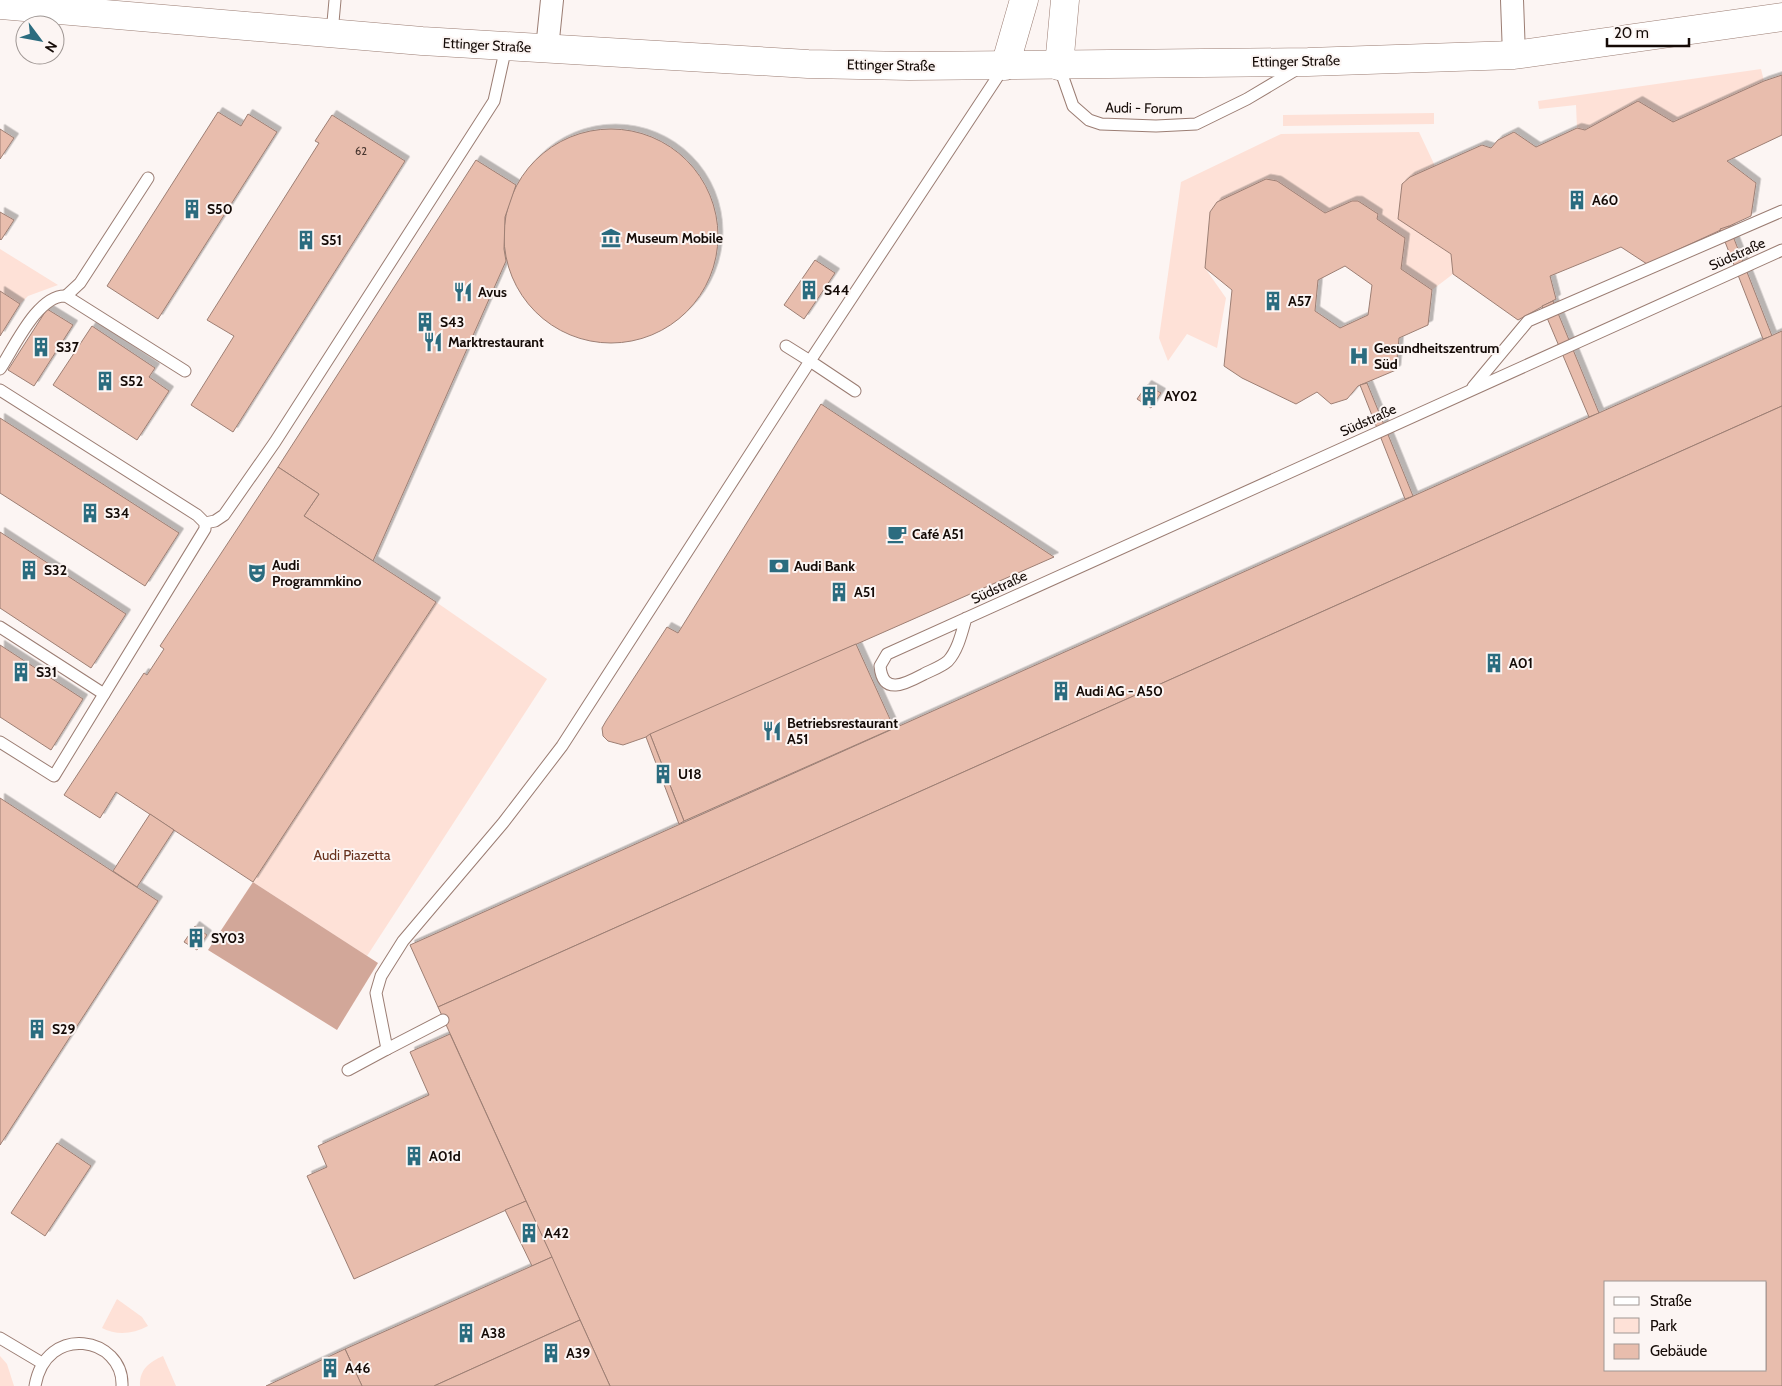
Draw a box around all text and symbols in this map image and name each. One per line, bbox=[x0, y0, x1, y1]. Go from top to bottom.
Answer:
north arrow bbox=[15, 15, 65, 65]
scale bar bbox=[1607, 15, 1690, 47]
text: 20 m bbox=[1614, 24, 1649, 42]
street label: Ettinger Straße bbox=[442, 34, 532, 56]
text: N bbox=[41, 38, 61, 56]
street label: Ettinger Straße bbox=[1252, 51, 1340, 71]
street label: Ettinger Straße bbox=[847, 55, 935, 75]
street label: Audi - Forum bbox=[1105, 98, 1183, 118]
house number: 62 bbox=[355, 144, 367, 158]
building icon: A60 bbox=[1566, 189, 1588, 211]
place label: A60 bbox=[1592, 191, 1619, 209]
building icon: S50 bbox=[181, 198, 203, 220]
place label: S50 bbox=[207, 200, 233, 218]
museum icon: Museum Mobile bbox=[600, 227, 622, 249]
building icon: S51 bbox=[295, 229, 317, 251]
place label: Museum Mobile bbox=[626, 229, 723, 247]
place label: S51 bbox=[321, 231, 342, 249]
street label: Südstraße bbox=[1706, 234, 1768, 274]
building icon: S44 bbox=[798, 279, 820, 301]
restaurant icon: Avus bbox=[452, 281, 474, 303]
place label: S44 bbox=[824, 281, 850, 299]
place label: Avus bbox=[478, 283, 507, 301]
building icon: A57 bbox=[1262, 290, 1284, 312]
place label: A57 bbox=[1288, 292, 1312, 310]
building icon: S43 bbox=[414, 311, 436, 333]
place label: S43 bbox=[440, 313, 464, 331]
restaurant icon: Marktrestaurant bbox=[422, 331, 444, 353]
place label: Marktrestaurant bbox=[448, 333, 544, 351]
building icon: S37 bbox=[30, 336, 52, 358]
place label: S37 bbox=[56, 338, 80, 356]
place label: Gesundheitszentrum Süd bbox=[1374, 339, 1500, 373]
hospital icon: Gesundheitszentrum Süd bbox=[1348, 345, 1370, 367]
building icon: S52 bbox=[94, 370, 116, 392]
place label: S52 bbox=[120, 372, 143, 390]
building icon: AY02 bbox=[1138, 385, 1160, 407]
place label: AY02 bbox=[1164, 387, 1197, 405]
street label: Südstraße bbox=[1337, 400, 1399, 440]
building icon: S34 bbox=[79, 502, 101, 524]
place label: S34 bbox=[105, 504, 129, 522]
cafe icon: Café A51 bbox=[886, 523, 908, 545]
place label: Café A51 bbox=[912, 525, 964, 543]
bank icon: Audi Bank bbox=[768, 555, 790, 577]
place label: Audi Programmkino bbox=[272, 556, 361, 590]
place label: Audi Bank bbox=[794, 557, 855, 575]
building icon: S32 bbox=[18, 559, 40, 581]
place label: S32 bbox=[44, 561, 67, 579]
theatre icon: Audi Programmkino bbox=[246, 562, 268, 584]
street label: Südstraße bbox=[968, 566, 1030, 608]
building icon: A51 bbox=[828, 581, 850, 603]
place label: A51 bbox=[854, 583, 875, 601]
building icon: A01 bbox=[1483, 652, 1505, 674]
place label: A01 bbox=[1509, 654, 1533, 672]
building icon: S31 bbox=[10, 661, 32, 683]
place label: S31 bbox=[36, 663, 57, 681]
building icon: Audi AG - A50 bbox=[1050, 680, 1072, 702]
place label: Audi AG - A50 bbox=[1076, 682, 1163, 700]
place label: Betriebsrestaurant A51 bbox=[787, 714, 898, 748]
restaurant icon: Betriebsrestaurant A51 bbox=[761, 720, 783, 742]
building icon: U18 bbox=[652, 763, 674, 785]
place label: U18 bbox=[678, 765, 702, 783]
park label: Audi Piazetta bbox=[313, 846, 391, 864]
building icon: SY03 bbox=[185, 927, 207, 949]
place label: SY03 bbox=[211, 929, 245, 947]
building icon: S29 bbox=[26, 1018, 48, 1040]
place label: S29 bbox=[52, 1020, 76, 1038]
building icon: A01d bbox=[403, 1145, 425, 1167]
place label: A01d bbox=[429, 1147, 461, 1165]
building icon: A42 bbox=[518, 1222, 540, 1244]
place label: A42 bbox=[544, 1224, 569, 1242]
legend bbox=[1604, 1281, 1767, 1371]
text: Straße bbox=[1650, 1292, 1692, 1310]
text: Park bbox=[1650, 1317, 1677, 1335]
building icon: A38 bbox=[455, 1322, 477, 1344]
place label: A38 bbox=[481, 1324, 506, 1342]
building icon: A39 bbox=[540, 1342, 562, 1364]
text: Gebäude bbox=[1650, 1342, 1707, 1360]
place label: A39 bbox=[566, 1344, 590, 1362]
building icon: A46 bbox=[319, 1357, 341, 1379]
place label: A46 bbox=[345, 1359, 370, 1377]

